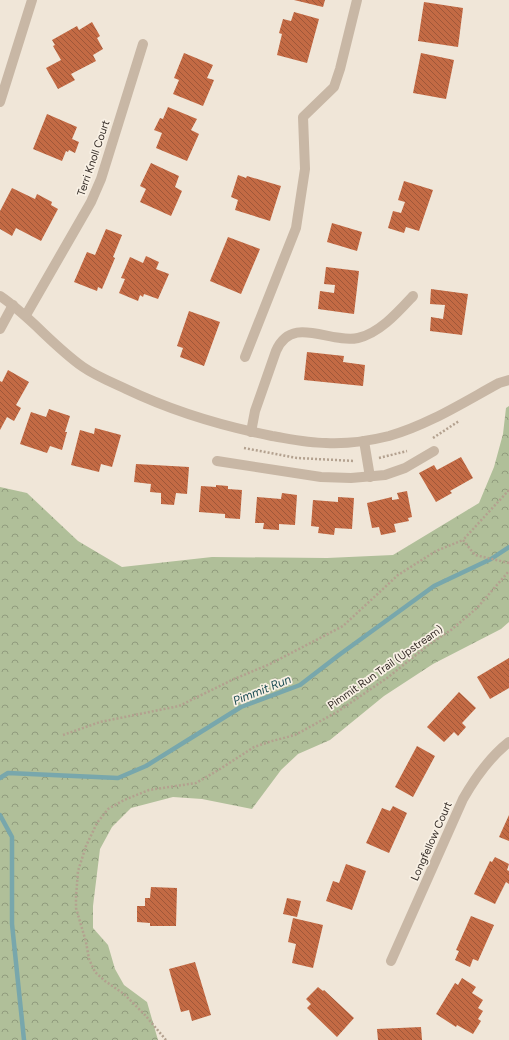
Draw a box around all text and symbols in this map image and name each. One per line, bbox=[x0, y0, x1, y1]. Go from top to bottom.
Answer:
street label: Terri Knoll Court bbox=[74, 119, 113, 198]
street label: Pimmit Run Trail (Upstream) bbox=[325, 623, 445, 712]
water label: Pimmit Run bbox=[231, 672, 293, 708]
street label: Longfellow Court bbox=[408, 800, 455, 883]

